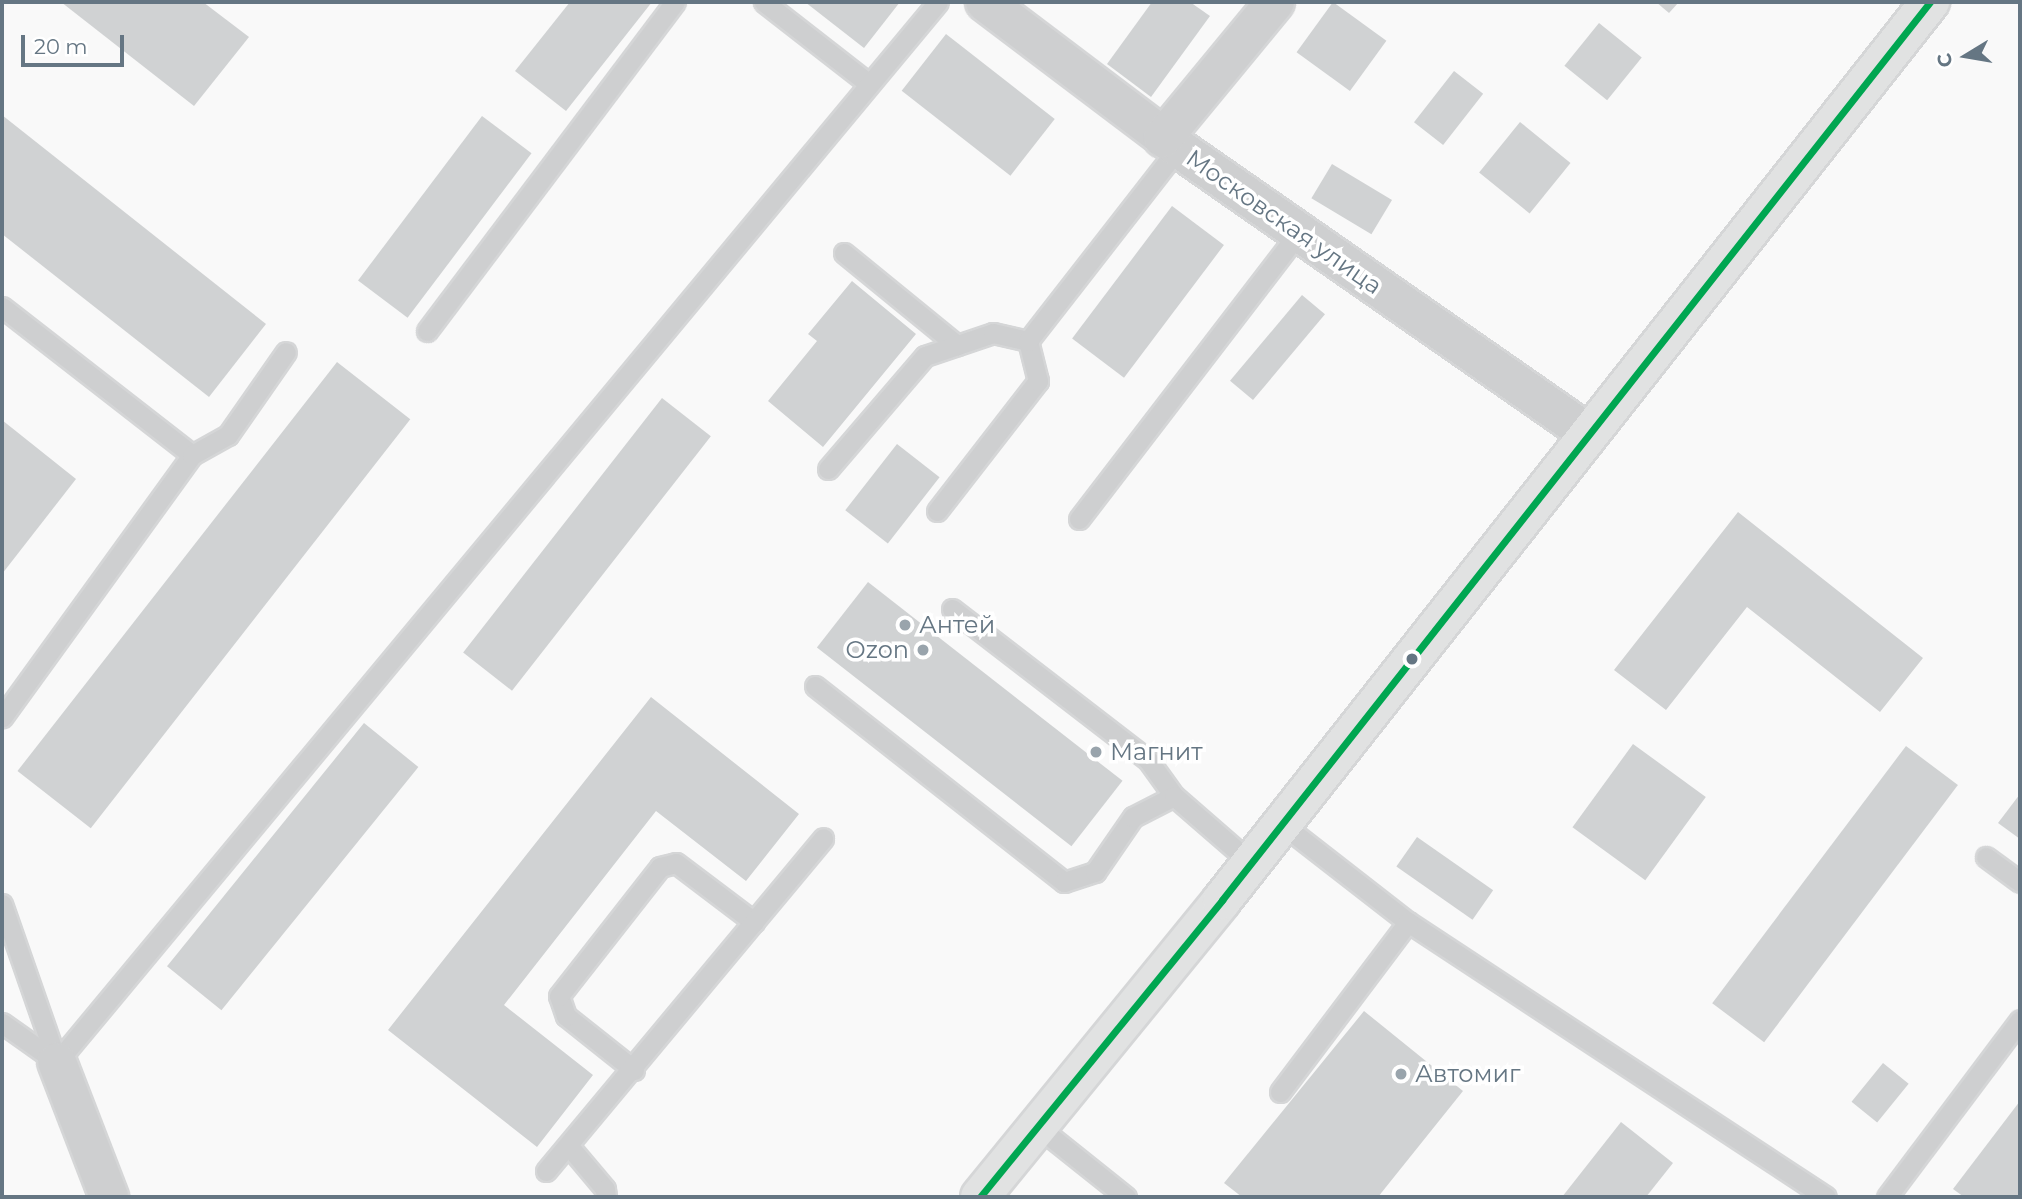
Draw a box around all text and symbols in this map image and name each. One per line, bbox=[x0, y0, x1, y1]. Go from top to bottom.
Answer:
scale bar bbox=[24, 21, 128, 65]
north arrow bbox=[1931, 21, 2001, 91]
text: 20 m bbox=[34, 34, 88, 59]
text: С bbox=[1932, 51, 1958, 69]
street label: Московская улица bbox=[1181, 144, 1387, 300]
place label: Антей bbox=[919, 611, 995, 639]
marker: Антей bbox=[897, 617, 913, 633]
place label: Ozon bbox=[846, 636, 909, 664]
marker: Ozon bbox=[915, 642, 931, 658]
unlabelled marker bbox=[1405, 652, 1419, 666]
place label: Магнит bbox=[1110, 738, 1203, 766]
marker: Магнит bbox=[1088, 744, 1104, 760]
place label: Автомиг bbox=[1415, 1060, 1520, 1088]
marker: Автомиг bbox=[1393, 1066, 1409, 1082]

